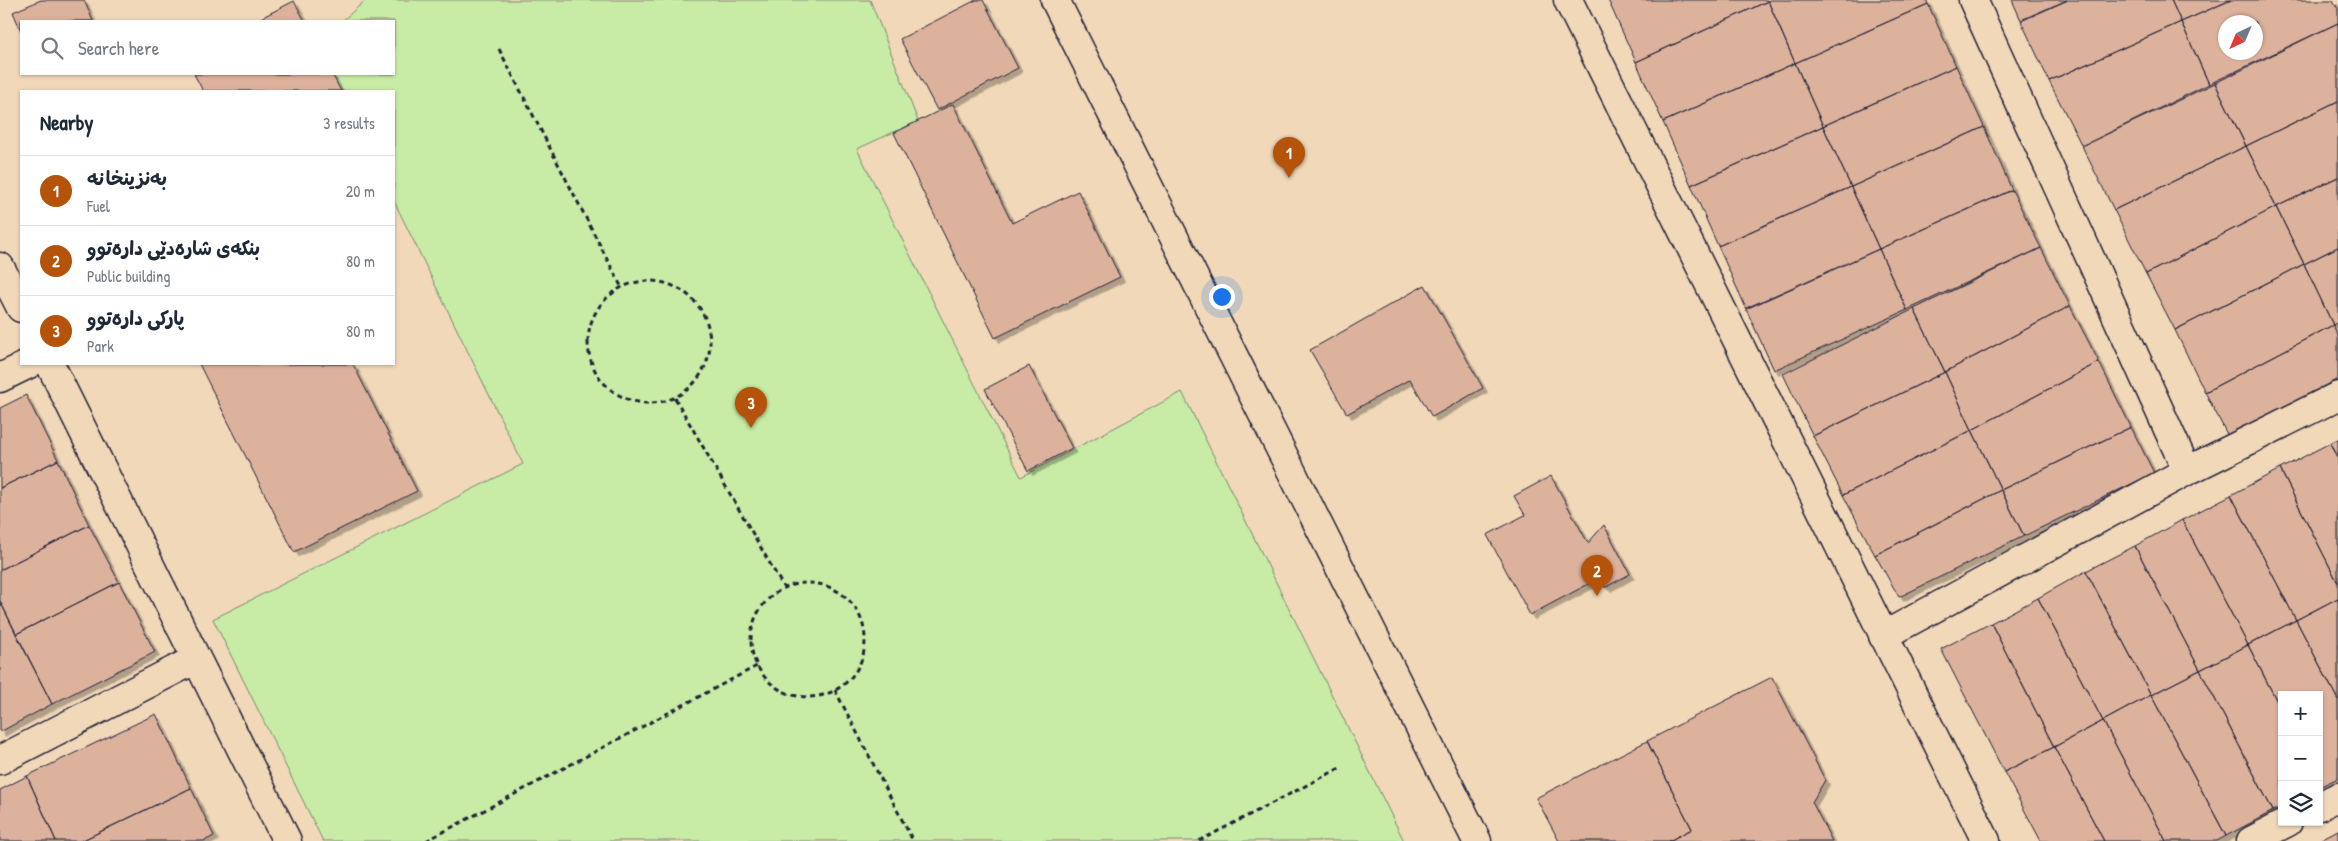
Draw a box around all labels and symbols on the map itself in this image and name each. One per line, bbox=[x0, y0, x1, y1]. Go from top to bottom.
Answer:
north arrow bbox=[2218, 15, 2263, 60]
pin: 1 bbox=[1273, 137, 1305, 178]
your location bbox=[1209, 284, 1235, 310]
pin: 3 bbox=[735, 387, 767, 428]
pin: 2 bbox=[1581, 555, 1613, 596]

